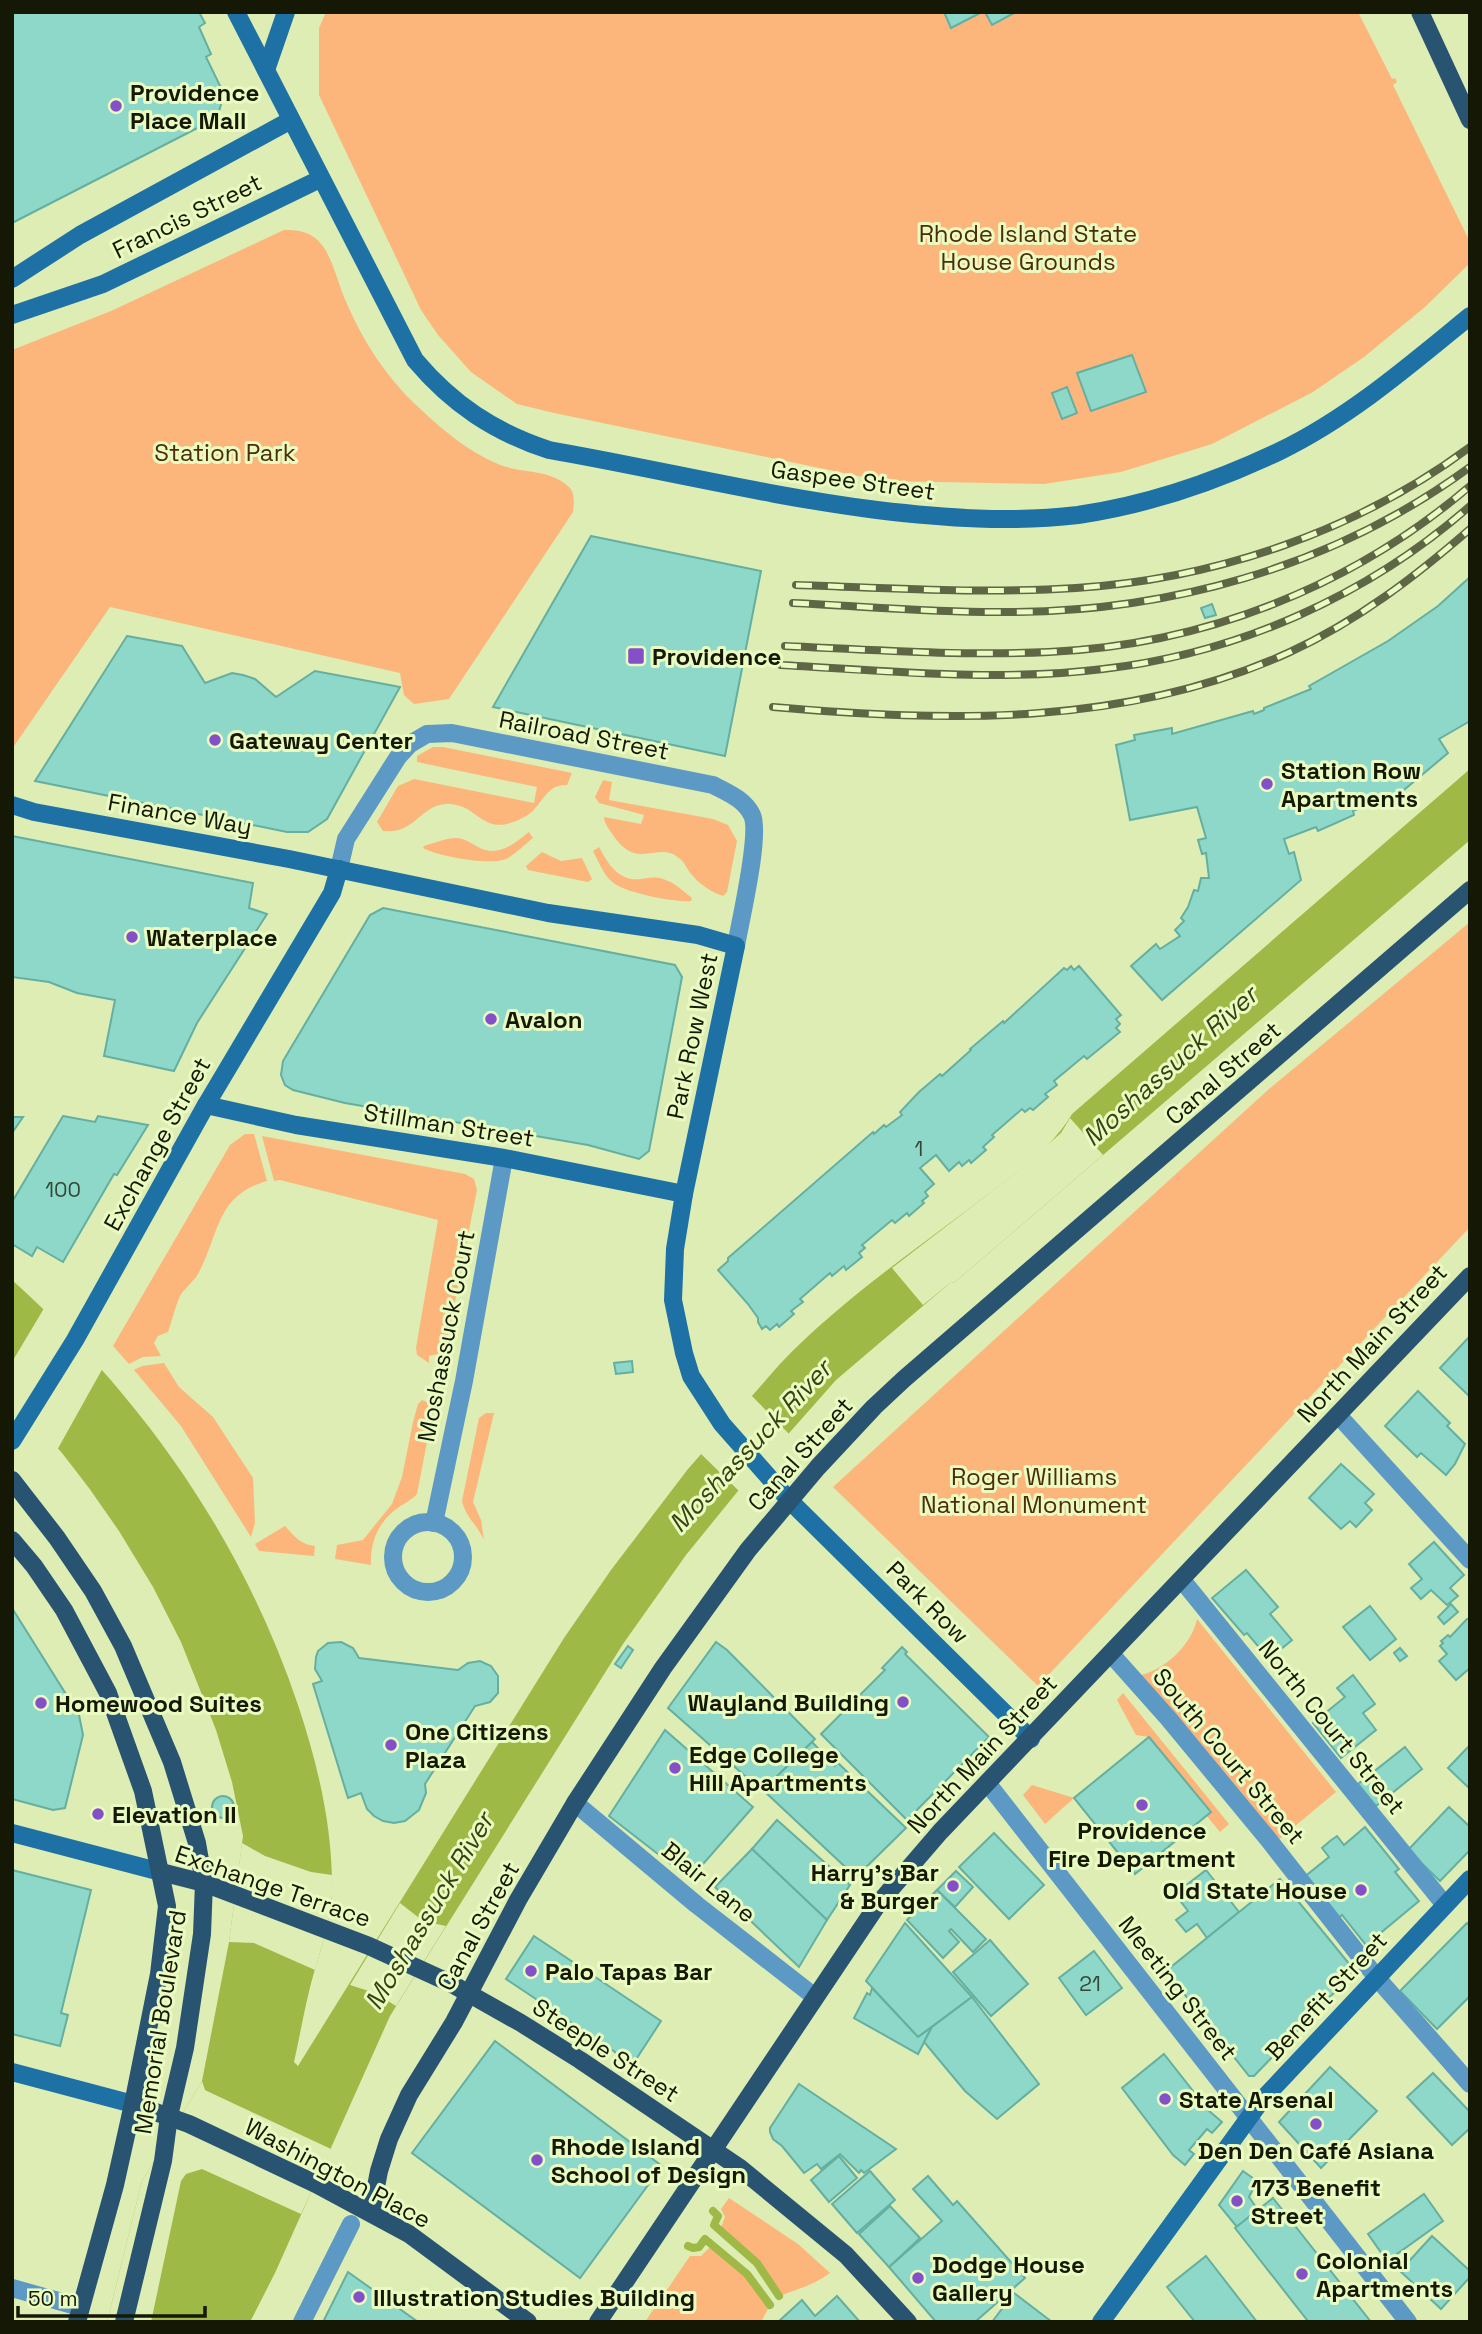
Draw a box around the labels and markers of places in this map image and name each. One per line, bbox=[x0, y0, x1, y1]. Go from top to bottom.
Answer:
place label: Providence Place Mall bbox=[130, 77, 259, 136]
marker: Providence Place Mall bbox=[108, 98, 124, 114]
place label: Providence bbox=[652, 641, 781, 672]
marker: Providence bbox=[626, 646, 646, 666]
place label: Gateway Center bbox=[229, 725, 413, 756]
marker: Gateway Center bbox=[207, 732, 223, 748]
place label: Station Row Apartments bbox=[1281, 755, 1421, 814]
marker: Station Row Apartments bbox=[1259, 776, 1275, 792]
place label: Waterplace bbox=[146, 922, 278, 953]
marker: Waterplace bbox=[124, 929, 140, 945]
place label: Avalon bbox=[505, 1004, 583, 1035]
marker: Avalon bbox=[483, 1011, 499, 1027]
place label: Wayland Building bbox=[688, 1687, 889, 1718]
place label: Homewood Suites bbox=[55, 1688, 262, 1719]
marker: Wayland Building bbox=[895, 1694, 911, 1710]
marker: Homewood Suites bbox=[33, 1695, 49, 1711]
place label: One Citizens Plaza bbox=[405, 1716, 549, 1775]
marker: One Citizens Plaza bbox=[383, 1737, 399, 1753]
place label: Edge College Hill Apartments bbox=[689, 1739, 867, 1798]
marker: Edge College Hill Apartments bbox=[667, 1760, 683, 1776]
marker: Providence Fire Department bbox=[1134, 1797, 1150, 1813]
place label: Elevation II bbox=[112, 1799, 237, 1830]
marker: Elevation II bbox=[90, 1806, 106, 1822]
place label: Providence Fire Department bbox=[1048, 1815, 1236, 1874]
place label: Harry's Bar & Burger bbox=[811, 1857, 939, 1916]
place label: Old State House bbox=[1162, 1875, 1347, 1906]
marker: Harry's Bar & Burger bbox=[945, 1878, 961, 1894]
marker: Old State House bbox=[1353, 1882, 1369, 1898]
place label: Palo Tapas Bar bbox=[545, 1956, 713, 1987]
marker: Palo Tapas Bar bbox=[523, 1963, 539, 1979]
place label: State Arsenal bbox=[1179, 2084, 1334, 2115]
marker: State Arsenal bbox=[1157, 2091, 1173, 2107]
marker: Den Den Café Asiana bbox=[1308, 2116, 1324, 2132]
place label: Rhode Island School of Design bbox=[551, 2131, 746, 2190]
place label: Den Den Café Asiana bbox=[1198, 2135, 1434, 2166]
marker: Rhode Island School of Design bbox=[529, 2152, 545, 2168]
place label: 173 Benefit Street bbox=[1251, 2172, 1381, 2231]
marker: 173 Benefit Street bbox=[1229, 2193, 1245, 2209]
place label: Colonial Apartments bbox=[1316, 2245, 1453, 2304]
place label: Dodge House Gallery bbox=[932, 2249, 1085, 2308]
marker: Colonial Apartments bbox=[1294, 2266, 1310, 2282]
marker: Dodge House Gallery bbox=[910, 2270, 926, 2286]
place label: Illustration Studies Building bbox=[373, 2282, 695, 2313]
marker: Illustration Studies Building bbox=[351, 2289, 367, 2305]

